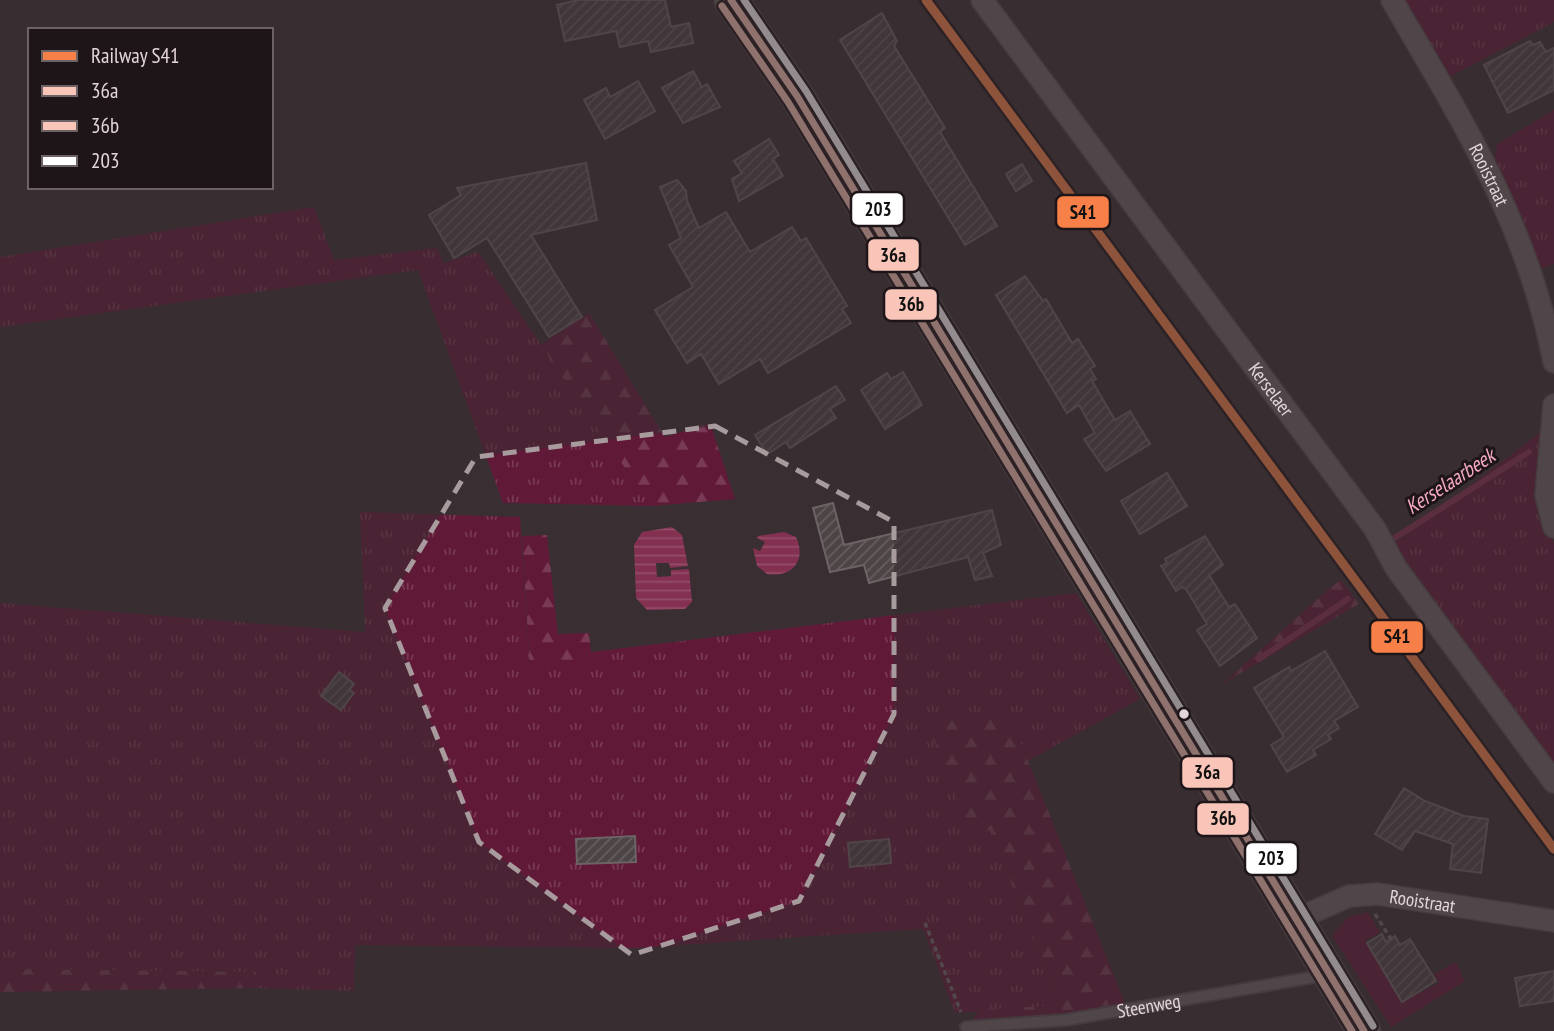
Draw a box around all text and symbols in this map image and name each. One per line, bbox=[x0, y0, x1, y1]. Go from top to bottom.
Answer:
legend bbox=[28, 28, 273, 189]
text: Railway S41 bbox=[91, 42, 179, 69]
text: 36a bbox=[91, 77, 118, 104]
text: 36b bbox=[91, 112, 119, 139]
street label: Rooistraat bbox=[1464, 140, 1515, 210]
text: 203 bbox=[91, 147, 119, 174]
line badge: 203 bbox=[851, 192, 904, 226]
line badge: S41 bbox=[1056, 195, 1110, 229]
text: 203 bbox=[864, 197, 892, 221]
text: S41 bbox=[1070, 200, 1096, 224]
line badge: 36a bbox=[867, 238, 920, 272]
text: 36a bbox=[880, 243, 906, 267]
line badge: 36b bbox=[884, 288, 938, 321]
text: 36b bbox=[898, 292, 924, 316]
street label: Kerselaer bbox=[1243, 358, 1300, 422]
water label: Kerselaarbeek bbox=[1400, 440, 1502, 520]
line badge: S41 bbox=[1370, 620, 1424, 654]
text: S41 bbox=[1384, 624, 1410, 648]
unlabelled marker bbox=[1177, 707, 1191, 721]
line badge: 36a bbox=[1181, 756, 1234, 789]
text: 36a bbox=[1194, 760, 1220, 784]
line badge: 36b bbox=[1196, 802, 1250, 836]
text: 36b bbox=[1210, 806, 1236, 830]
line badge: 203 bbox=[1245, 842, 1298, 875]
text: 203 bbox=[1257, 846, 1285, 870]
street label: Rooistraat bbox=[1388, 884, 1458, 918]
street label: Steenweg bbox=[1115, 988, 1182, 1023]

